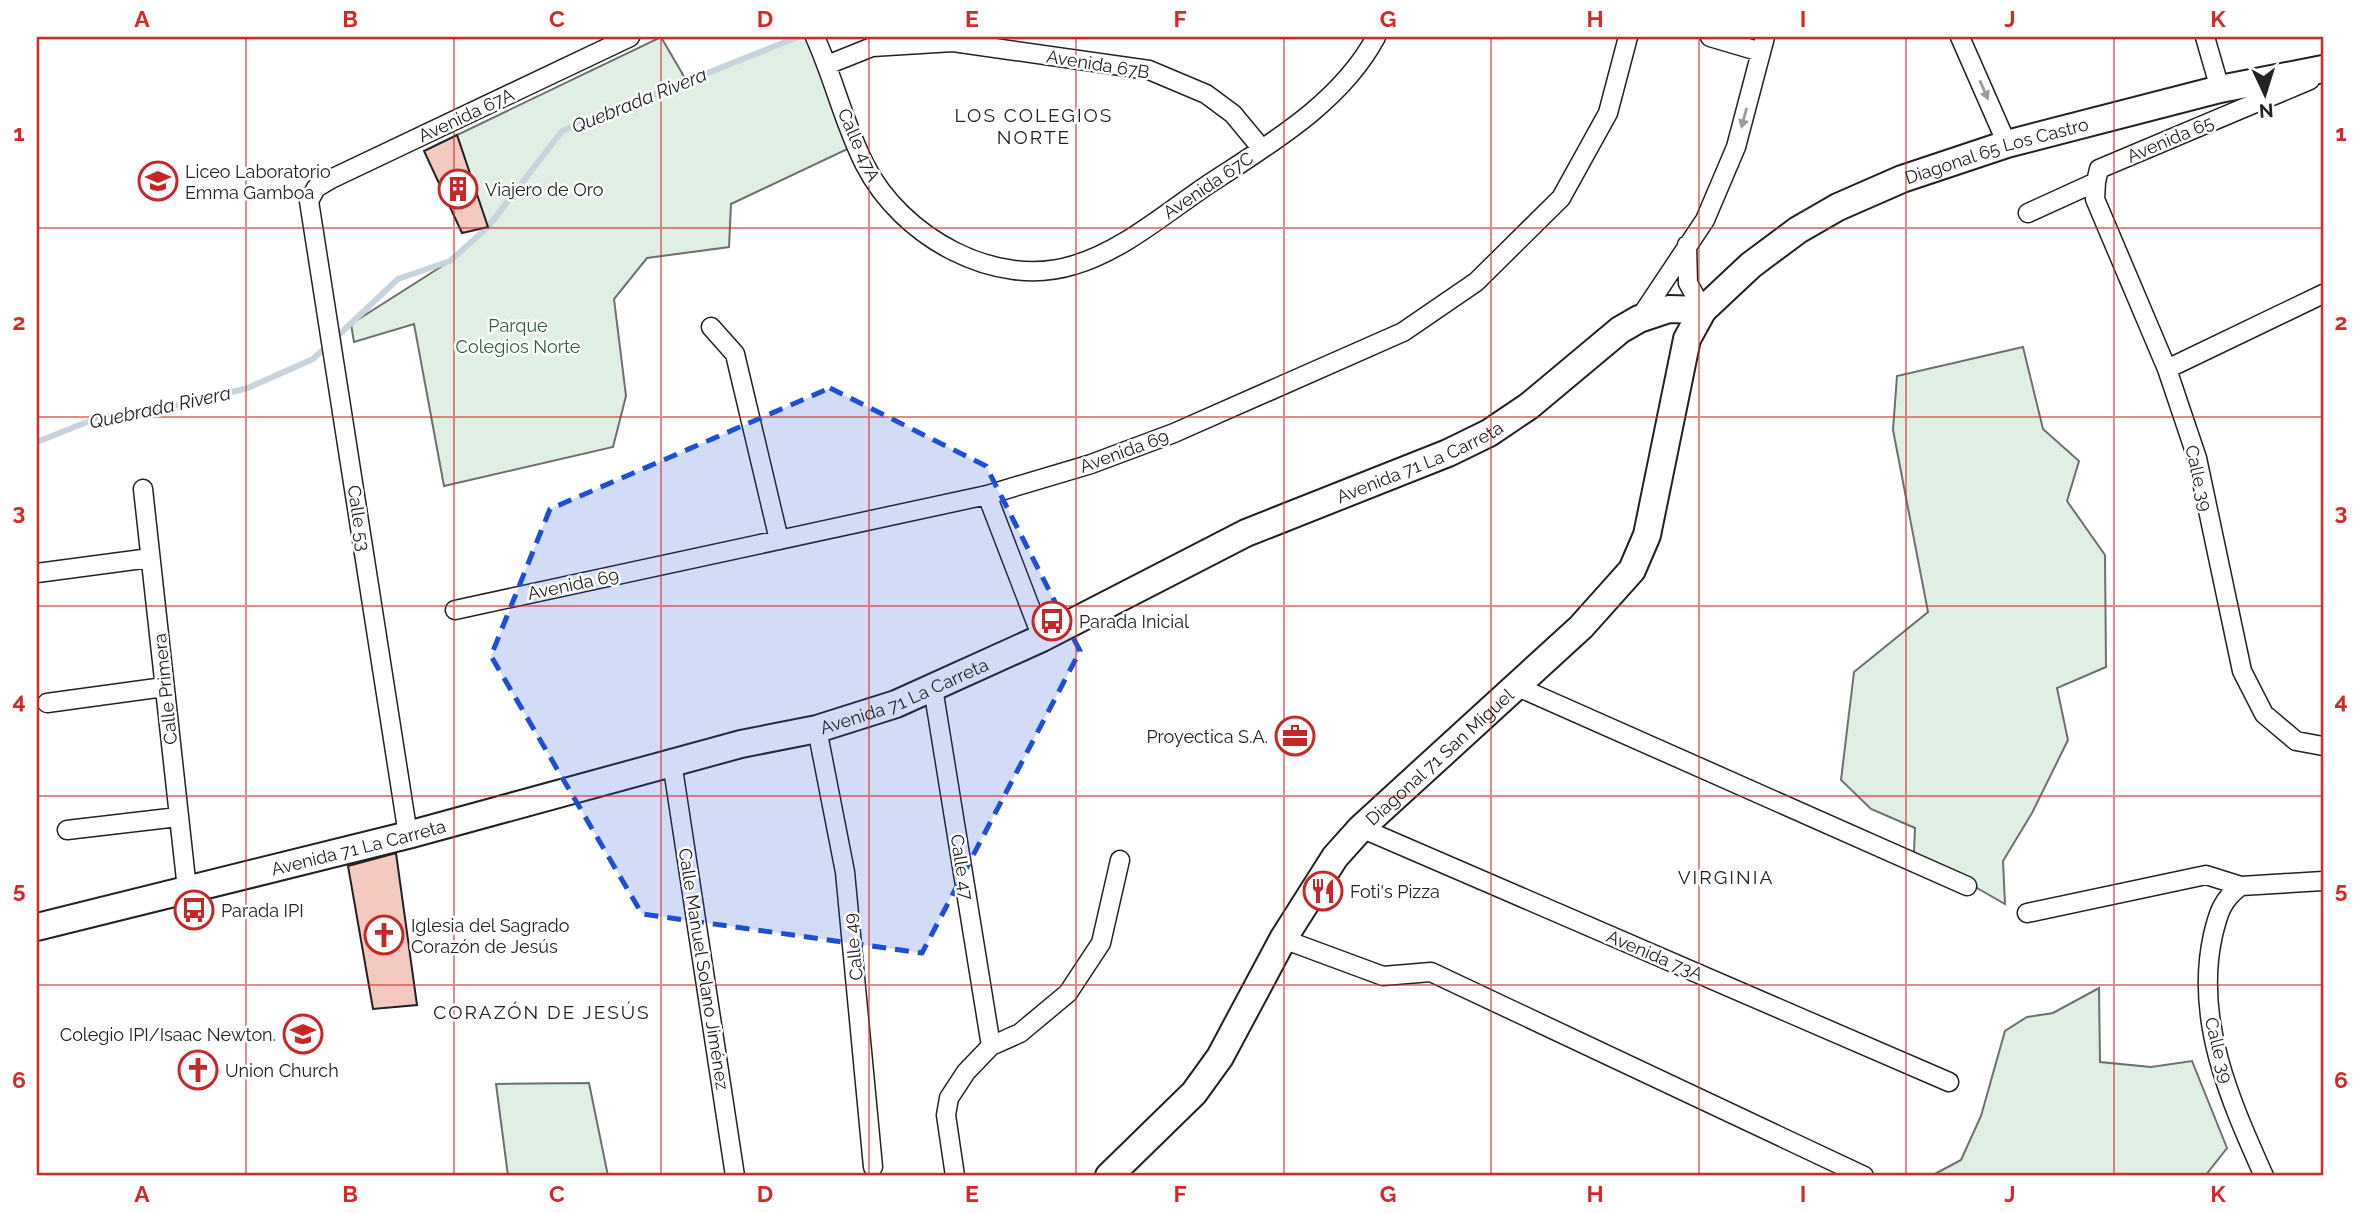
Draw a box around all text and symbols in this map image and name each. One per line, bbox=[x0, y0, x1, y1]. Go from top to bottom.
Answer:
text: A bbox=[134, 5, 150, 32]
text: B bbox=[342, 5, 358, 32]
text: C bbox=[549, 5, 565, 32]
text: D bbox=[757, 5, 773, 32]
text: E bbox=[965, 5, 979, 32]
text: F bbox=[1173, 5, 1187, 32]
text: G bbox=[1380, 5, 1396, 32]
text: H bbox=[1586, 5, 1604, 32]
text: I bbox=[1800, 5, 1806, 32]
text: J bbox=[2004, 5, 2016, 32]
text: K bbox=[2210, 5, 2226, 32]
street label: Avenida 67B bbox=[1045, 46, 1151, 82]
north arrow bbox=[2230, 60, 2300, 130]
water label: Quebrada Rivera bbox=[568, 63, 710, 137]
one-way arrow bbox=[1978, 80, 1990, 100]
street label: Avenida 67A bbox=[415, 84, 517, 146]
text: N bbox=[2258, 99, 2274, 122]
district label: LOS COLEGIOS NORTE bbox=[955, 104, 1113, 148]
street label: Calle 47A bbox=[834, 105, 884, 185]
one-way arrow bbox=[1738, 107, 1749, 129]
street label: Avenida 65 bbox=[2124, 111, 2217, 167]
street label: Diagonal 65 Los Castro bbox=[1902, 113, 2091, 188]
text: 1 bbox=[13, 119, 25, 146]
text: 1 bbox=[2335, 119, 2347, 146]
street label: Avenida 67C bbox=[1159, 147, 1257, 223]
school or university icon: Liceo Laboratorio Emma Gamboa bbox=[137, 160, 179, 202]
place label: Liceo Laboratorio Emma Gamboa bbox=[185, 161, 331, 203]
building icon: Viajero de Oro bbox=[437, 168, 479, 210]
place label: Viajero de Oro bbox=[485, 179, 604, 200]
text: 2 bbox=[13, 308, 25, 335]
text: 2 bbox=[2335, 308, 2347, 335]
park label: Parque Colegios Norte bbox=[456, 315, 581, 357]
water label: Quebrada Rivera bbox=[87, 381, 233, 433]
street label: Avenida 71 La Carreta bbox=[1333, 416, 1507, 507]
street label: Avenida 69 bbox=[1077, 425, 1171, 477]
street label: Calle 39 bbox=[2181, 443, 2217, 513]
street label: Calle 53 bbox=[343, 484, 375, 552]
text: 3 bbox=[13, 498, 25, 525]
text: 3 bbox=[2335, 498, 2347, 525]
street label: Avenida 69 bbox=[525, 564, 621, 604]
bus stop icon: Parada Inicial bbox=[1031, 600, 1073, 642]
place label: Parada Inicial bbox=[1079, 611, 1189, 632]
street label: Calle Primera bbox=[149, 632, 181, 746]
street label: Avenida 71 La Carreta bbox=[817, 653, 991, 738]
street label: Diagonal 71 San Miguel bbox=[1361, 684, 1517, 829]
text: 4 bbox=[12, 687, 26, 714]
text: 4 bbox=[2334, 687, 2348, 714]
office icon: Proyectica S.A. bbox=[1274, 715, 1316, 757]
place label: Proyectica S.A. bbox=[1146, 726, 1268, 747]
street label: Avenida 71 La Carreta bbox=[269, 815, 448, 879]
street label: Calle 47 bbox=[946, 833, 978, 902]
street label: Calle Manuel Solano Jiménez bbox=[675, 847, 734, 1091]
district label: VIRGINIA bbox=[1678, 866, 1774, 888]
restaurant icon: Foti's Pizza bbox=[1302, 870, 1344, 912]
text: 5 bbox=[13, 876, 26, 903]
text: 5 bbox=[2335, 876, 2348, 903]
place label: Foti's Pizza bbox=[1350, 881, 1440, 902]
bus stop icon: Parada IPI bbox=[173, 889, 215, 931]
place label: Parada IPI bbox=[221, 900, 304, 921]
street label: Calle 49 bbox=[839, 912, 867, 982]
church icon: Iglesia del Sagrado Corazón de Jesús bbox=[363, 914, 405, 956]
place label: Iglesia del Sagrado Corazón de Jesús bbox=[411, 915, 570, 957]
street label: Avenida 73A bbox=[1604, 925, 1706, 985]
district label: CORAZÓN DE JESÚS bbox=[433, 1001, 651, 1023]
school or university icon: Colegio IPI/Isaac Newton. bbox=[282, 1013, 324, 1055]
street label: Calle 39 bbox=[2201, 1015, 2237, 1085]
place label: Colegio IPI/Isaac Newton. bbox=[60, 1024, 276, 1045]
church icon: Union Church bbox=[177, 1049, 219, 1091]
place label: Union Church bbox=[225, 1060, 339, 1081]
text: 6 bbox=[12, 1066, 26, 1093]
text: 6 bbox=[2334, 1066, 2348, 1093]
text: A bbox=[134, 1180, 150, 1207]
text: B bbox=[342, 1180, 358, 1207]
text: C bbox=[549, 1180, 565, 1207]
text: D bbox=[757, 1180, 773, 1207]
text: E bbox=[965, 1180, 979, 1207]
text: F bbox=[1173, 1180, 1187, 1207]
text: G bbox=[1380, 1180, 1396, 1207]
text: H bbox=[1586, 1180, 1604, 1207]
text: I bbox=[1800, 1180, 1806, 1207]
text: J bbox=[2004, 1180, 2016, 1207]
text: K bbox=[2210, 1180, 2226, 1207]

